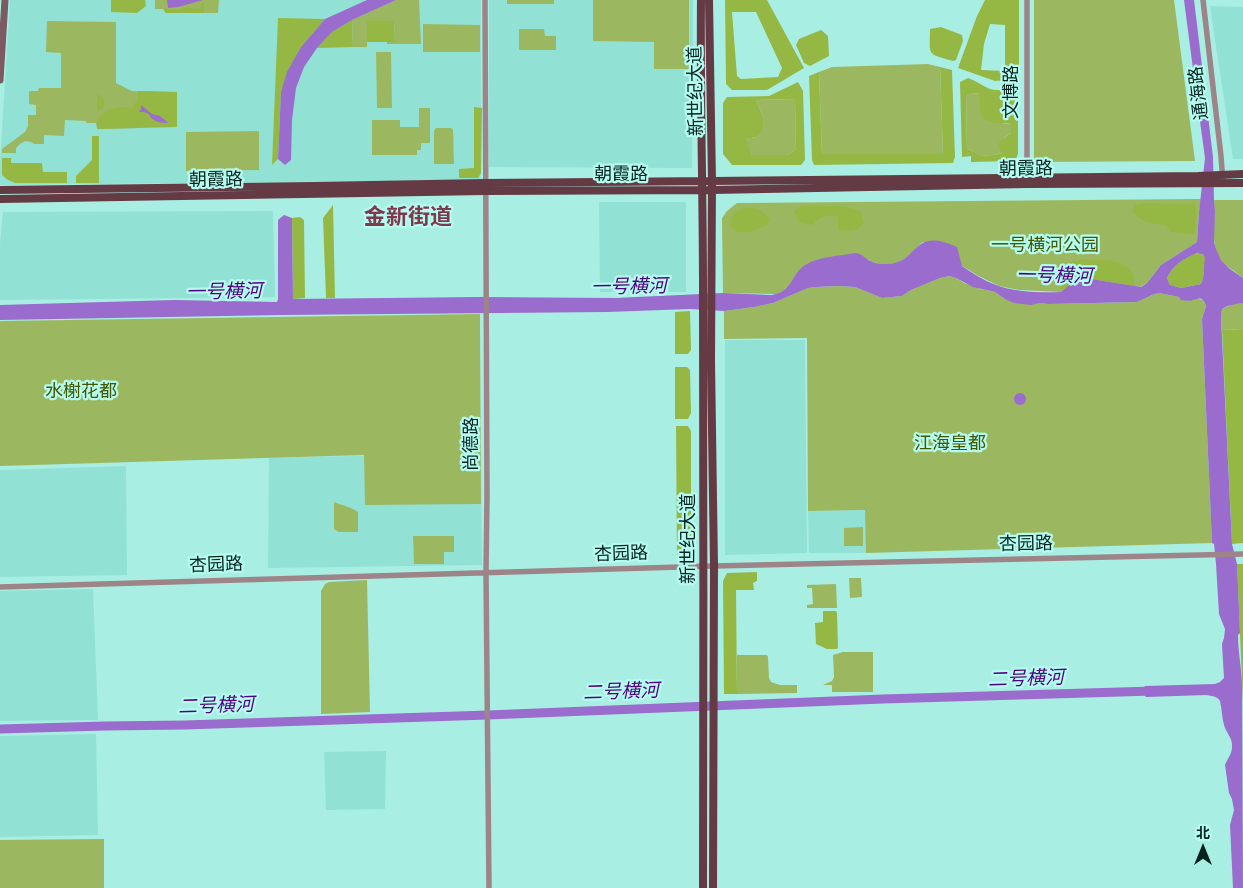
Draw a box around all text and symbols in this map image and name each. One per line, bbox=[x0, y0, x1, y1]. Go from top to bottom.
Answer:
street label: 新世纪大道 bbox=[684, 46, 708, 136]
street label: 文博路 bbox=[1001, 65, 1023, 119]
street label: 通海路 bbox=[1185, 65, 1213, 121]
street label: 朝霞路 bbox=[999, 158, 1053, 180]
street label: 朝霞路 bbox=[594, 164, 648, 186]
street label: 朝霞路 bbox=[189, 169, 243, 191]
district label: 金新街道 bbox=[364, 205, 452, 231]
park label: 一号横河公园 bbox=[991, 235, 1099, 257]
water label: 一号横河 bbox=[1016, 264, 1092, 288]
water label: 一号横河 bbox=[591, 275, 667, 299]
water label: 一号横河 bbox=[186, 280, 262, 304]
park label: 水榭花都 bbox=[45, 381, 117, 403]
street label: 尚德路 bbox=[461, 417, 483, 471]
park label: 江海皇都 bbox=[914, 433, 986, 455]
street label: 新世纪大道 bbox=[678, 494, 700, 584]
street label: 杏园路 bbox=[999, 533, 1053, 555]
street label: 杏园路 bbox=[594, 542, 648, 566]
street label: 杏园路 bbox=[189, 553, 243, 577]
water label: 二号横河 bbox=[988, 666, 1064, 692]
water label: 二号横河 bbox=[583, 679, 659, 705]
water label: 二号横河 bbox=[178, 693, 254, 719]
north arrow bbox=[1178, 823, 1228, 873]
text: 北 bbox=[1196, 824, 1210, 842]

